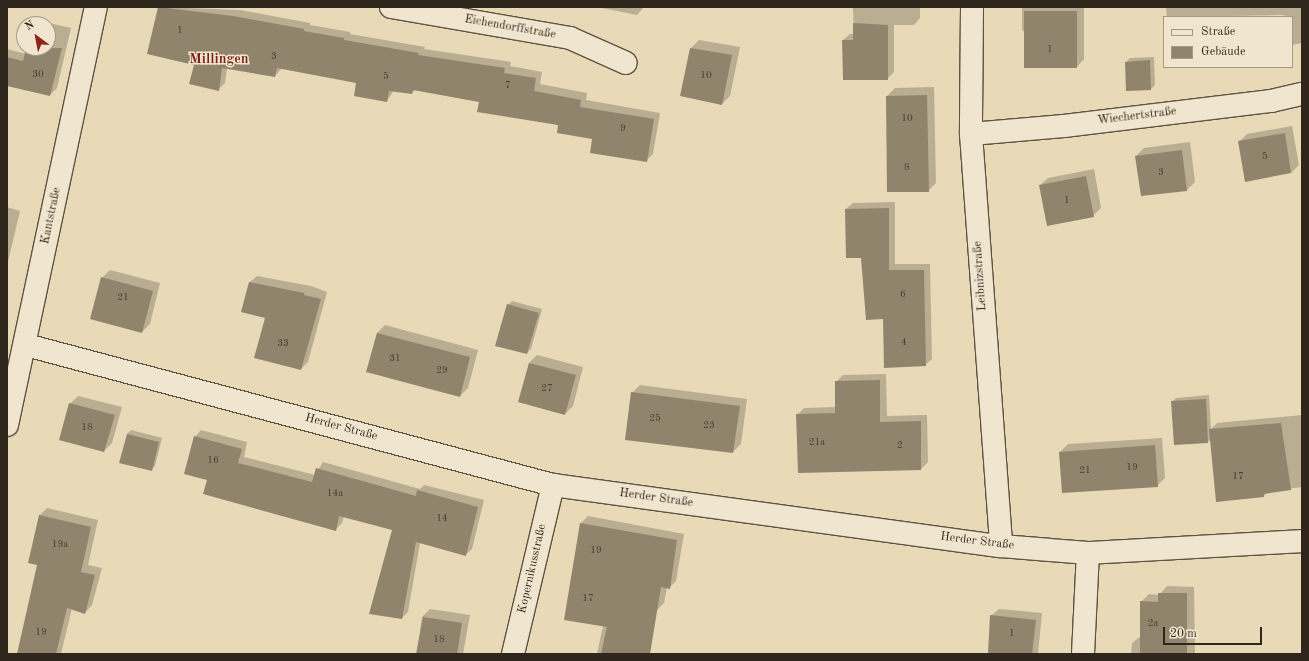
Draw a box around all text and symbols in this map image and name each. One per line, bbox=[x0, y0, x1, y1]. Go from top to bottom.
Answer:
street label: Eichendorffstraße bbox=[463, 13, 557, 43]
north arrow bbox=[16, 16, 56, 56]
legend bbox=[1163, 16, 1293, 68]
text: N bbox=[23, 19, 36, 33]
house number: 1 bbox=[177, 25, 183, 37]
text: Straße bbox=[1201, 26, 1235, 38]
house number: 1 bbox=[1047, 44, 1053, 56]
text: Gebäude bbox=[1201, 46, 1245, 58]
district label: Millingen bbox=[189, 51, 249, 67]
house number: 3 bbox=[271, 51, 277, 63]
house number: 30 bbox=[32, 69, 44, 81]
house number: 10 bbox=[700, 70, 712, 82]
house number: 5 bbox=[383, 71, 389, 83]
house number: 7 bbox=[505, 80, 511, 92]
street label: Wiechertstraße bbox=[1097, 105, 1177, 129]
house number: 10 bbox=[901, 113, 913, 125]
house number: 9 bbox=[620, 123, 626, 135]
house number: 5 bbox=[1262, 151, 1268, 163]
house number: 8 bbox=[904, 162, 910, 174]
house number: 3 bbox=[1158, 167, 1164, 179]
street label: Kantstraße bbox=[39, 186, 65, 246]
house number: 1 bbox=[1064, 195, 1070, 207]
street label: Leibnizstraße bbox=[971, 241, 991, 311]
house number: 6 bbox=[900, 289, 906, 301]
house number: 21 bbox=[117, 292, 129, 304]
house number: 4 bbox=[901, 337, 907, 349]
house number: 33 bbox=[277, 338, 289, 350]
house number: 31 bbox=[389, 353, 401, 365]
house number: 29 bbox=[436, 365, 448, 377]
house number: 27 bbox=[541, 383, 553, 395]
street label: Herder Straße bbox=[303, 411, 379, 445]
house number: 25 bbox=[649, 413, 661, 425]
house number: 23 bbox=[703, 420, 715, 432]
house number: 18 bbox=[81, 422, 93, 434]
house number: 21a bbox=[809, 437, 825, 449]
house number: 2 bbox=[897, 440, 903, 452]
house number: 16 bbox=[207, 455, 219, 467]
house number: 19 bbox=[1126, 462, 1138, 474]
house number: 21 bbox=[1079, 465, 1091, 477]
house number: 17 bbox=[1232, 471, 1244, 483]
street label: Herder Straße bbox=[618, 487, 694, 511]
house number: 14a bbox=[327, 488, 343, 500]
house number: 14 bbox=[436, 513, 448, 525]
street label: Kopernikusstraße bbox=[516, 523, 550, 615]
street label: Herder Straße bbox=[939, 530, 1015, 554]
house number: 19a bbox=[52, 539, 68, 551]
house number: 19 bbox=[590, 545, 602, 557]
house number: 17 bbox=[582, 593, 594, 605]
house number: 2a bbox=[1148, 618, 1158, 630]
scale bar bbox=[1165, 619, 1264, 645]
house number: 19 bbox=[35, 627, 47, 639]
house number: 1 bbox=[1009, 628, 1015, 640]
text: 20 m bbox=[1170, 628, 1197, 640]
house number: 18 bbox=[433, 634, 445, 646]

